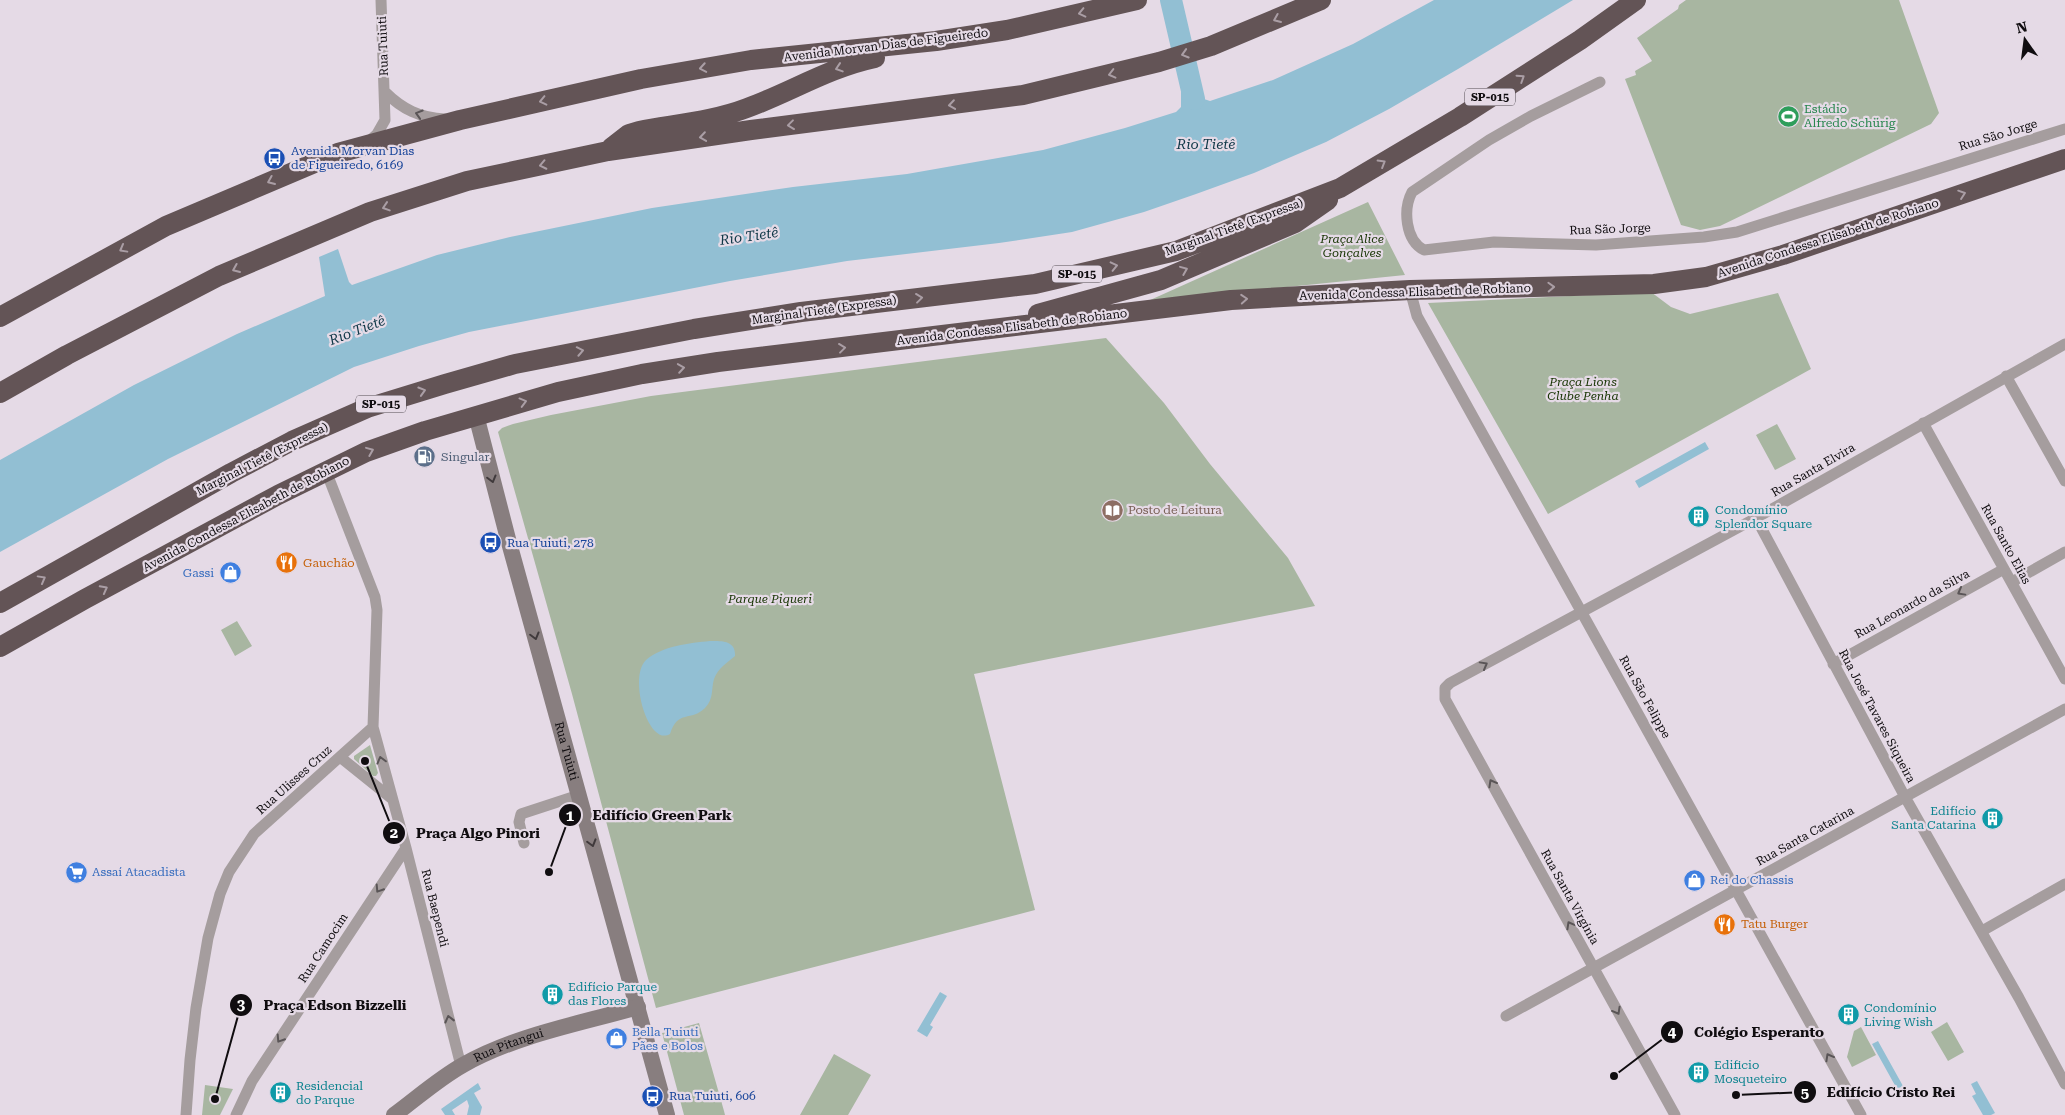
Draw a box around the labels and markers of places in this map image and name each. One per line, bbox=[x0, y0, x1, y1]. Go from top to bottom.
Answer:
place label: Estádio Alfredo Schürig bbox=[1804, 102, 1896, 130]
sports icon: Estádio Alfredo Schürig bbox=[1776, 104, 1800, 128]
place label: Avenida Morvan Dias de Figueiredo, 6169 bbox=[291, 144, 415, 172]
bus stop icon: Avenida Morvan Dias de Figueiredo, 6169 bbox=[263, 146, 287, 170]
fuel station icon: Singular bbox=[413, 445, 437, 469]
place label: Singular bbox=[441, 450, 490, 464]
library icon: Posto de Leitura bbox=[1100, 498, 1124, 522]
place label: Posto de Leitura bbox=[1128, 503, 1222, 517]
place label: Condomínio Splendor Square bbox=[1715, 503, 1812, 531]
building icon: Condomínio Splendor Square bbox=[1687, 505, 1711, 529]
bus stop icon: Rua Tuiuti, 278 bbox=[479, 531, 503, 555]
place label: Rua Tuiuti, 278 bbox=[507, 536, 594, 550]
restaurant icon: Gauchão bbox=[275, 551, 299, 575]
place label: Gauchão bbox=[303, 556, 355, 570]
shop icon: Gassi bbox=[218, 561, 242, 585]
place label: Gassi bbox=[183, 566, 214, 580]
callout: Edifício Green Park bbox=[558, 801, 742, 830]
place label: Edifício Santa Catarina bbox=[1891, 804, 1976, 832]
building icon: Edifício Santa Catarina bbox=[1980, 806, 2004, 830]
callout: Praça Algo Pinori bbox=[382, 819, 550, 848]
supermarket icon: Assaí Atacadista bbox=[64, 860, 88, 884]
place label: Assaí Atacadista bbox=[92, 865, 186, 879]
shop icon: Rei do Chassis bbox=[1682, 868, 1706, 892]
place label: Rei do Chassis bbox=[1710, 873, 1794, 887]
restaurant icon: Tatu Burger bbox=[1713, 912, 1737, 936]
place label: Tatu Burger bbox=[1741, 917, 1808, 931]
place label: Edifício Parque das Flores bbox=[568, 980, 658, 1008]
building icon: Edifício Parque das Flores bbox=[540, 982, 564, 1006]
callout: Praça Edson Bizzelli bbox=[229, 991, 417, 1020]
place label: Condomínio Living Wish bbox=[1864, 1001, 1937, 1029]
building icon: Condomínio Living Wish bbox=[1836, 1003, 1860, 1027]
callout: Colégio Esperanto bbox=[1659, 1017, 1834, 1046]
place label: Bella Tuiuti Pães e Bolos bbox=[632, 1025, 703, 1053]
shop icon: Bella Tuiuti Pães e Bolos bbox=[604, 1027, 628, 1051]
place label: Edificio Mosqueteiro bbox=[1714, 1058, 1787, 1086]
building icon: Edificio Mosqueteiro bbox=[1686, 1060, 1710, 1084]
callout: Edifício Cristo Rei bbox=[1792, 1078, 1966, 1107]
place label: Residencial do Parque bbox=[296, 1079, 363, 1107]
building icon: Residencial do Parque bbox=[268, 1081, 292, 1105]
bus stop icon: Rua Tuiuti, 606 bbox=[641, 1084, 665, 1108]
place label: Rua Tuiuti, 606 bbox=[669, 1089, 756, 1103]

